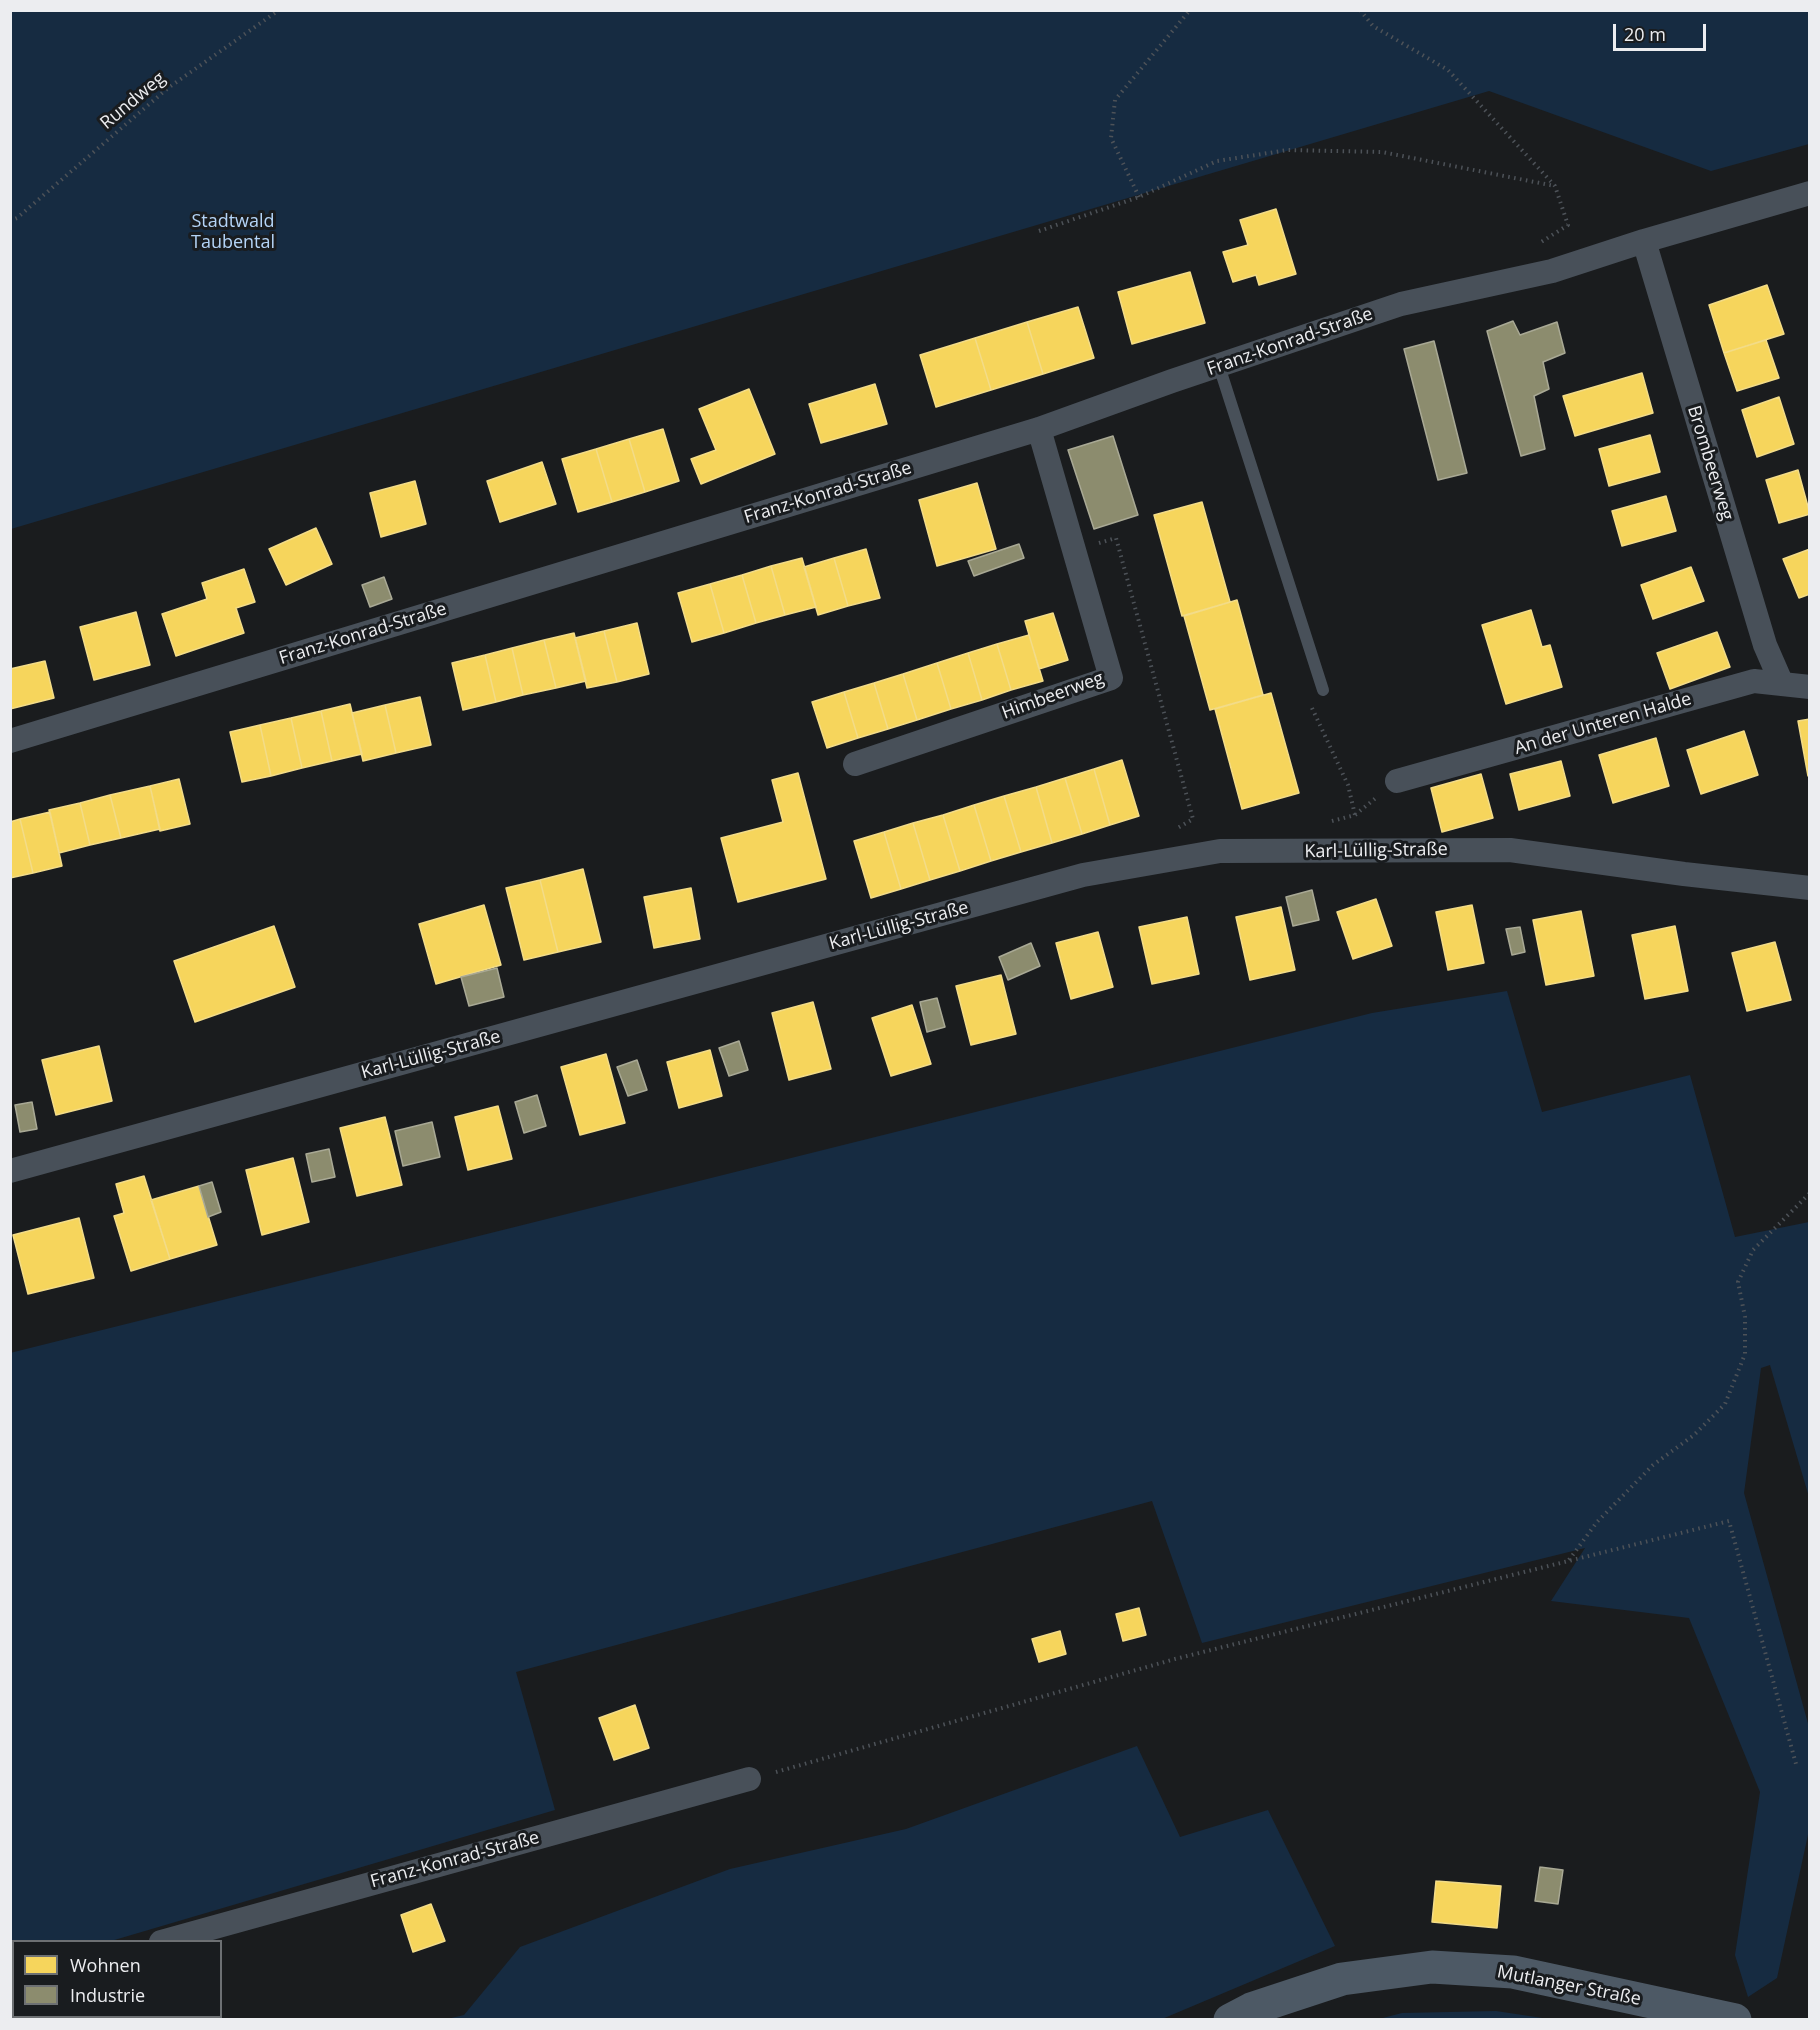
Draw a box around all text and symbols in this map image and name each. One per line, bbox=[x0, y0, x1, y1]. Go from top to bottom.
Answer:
scale bar bbox=[1616, 12, 1709, 50]
text: 20 m bbox=[1624, 22, 1666, 46]
street label: Rundweg bbox=[96, 68, 170, 134]
park label: Stadtwald Taubental bbox=[191, 211, 275, 254]
street label: Franz-Konrad-Straße bbox=[1204, 303, 1376, 381]
street label: Brombeerweg bbox=[1682, 403, 1738, 523]
street label: Franz-Konrad-Straße bbox=[742, 457, 914, 529]
street label: Franz-Konrad-Straße bbox=[277, 598, 449, 670]
street label: Himbeerweg bbox=[999, 668, 1107, 724]
street label: An der Unteren Halde bbox=[1512, 688, 1694, 760]
street label: Karl-Lüllig-Straße bbox=[1304, 839, 1448, 863]
street label: Karl-Lüllig-Straße bbox=[827, 897, 971, 955]
street label: Karl-Lüllig-Straße bbox=[359, 1026, 503, 1084]
street label: Franz-Konrad-Straße bbox=[368, 1827, 542, 1893]
legend bbox=[12, 1940, 222, 2018]
text: Wohnen bbox=[70, 1953, 141, 1977]
street label: Mutlanger Straße bbox=[1495, 1961, 1643, 2011]
text: Industrie bbox=[70, 1983, 145, 2007]

